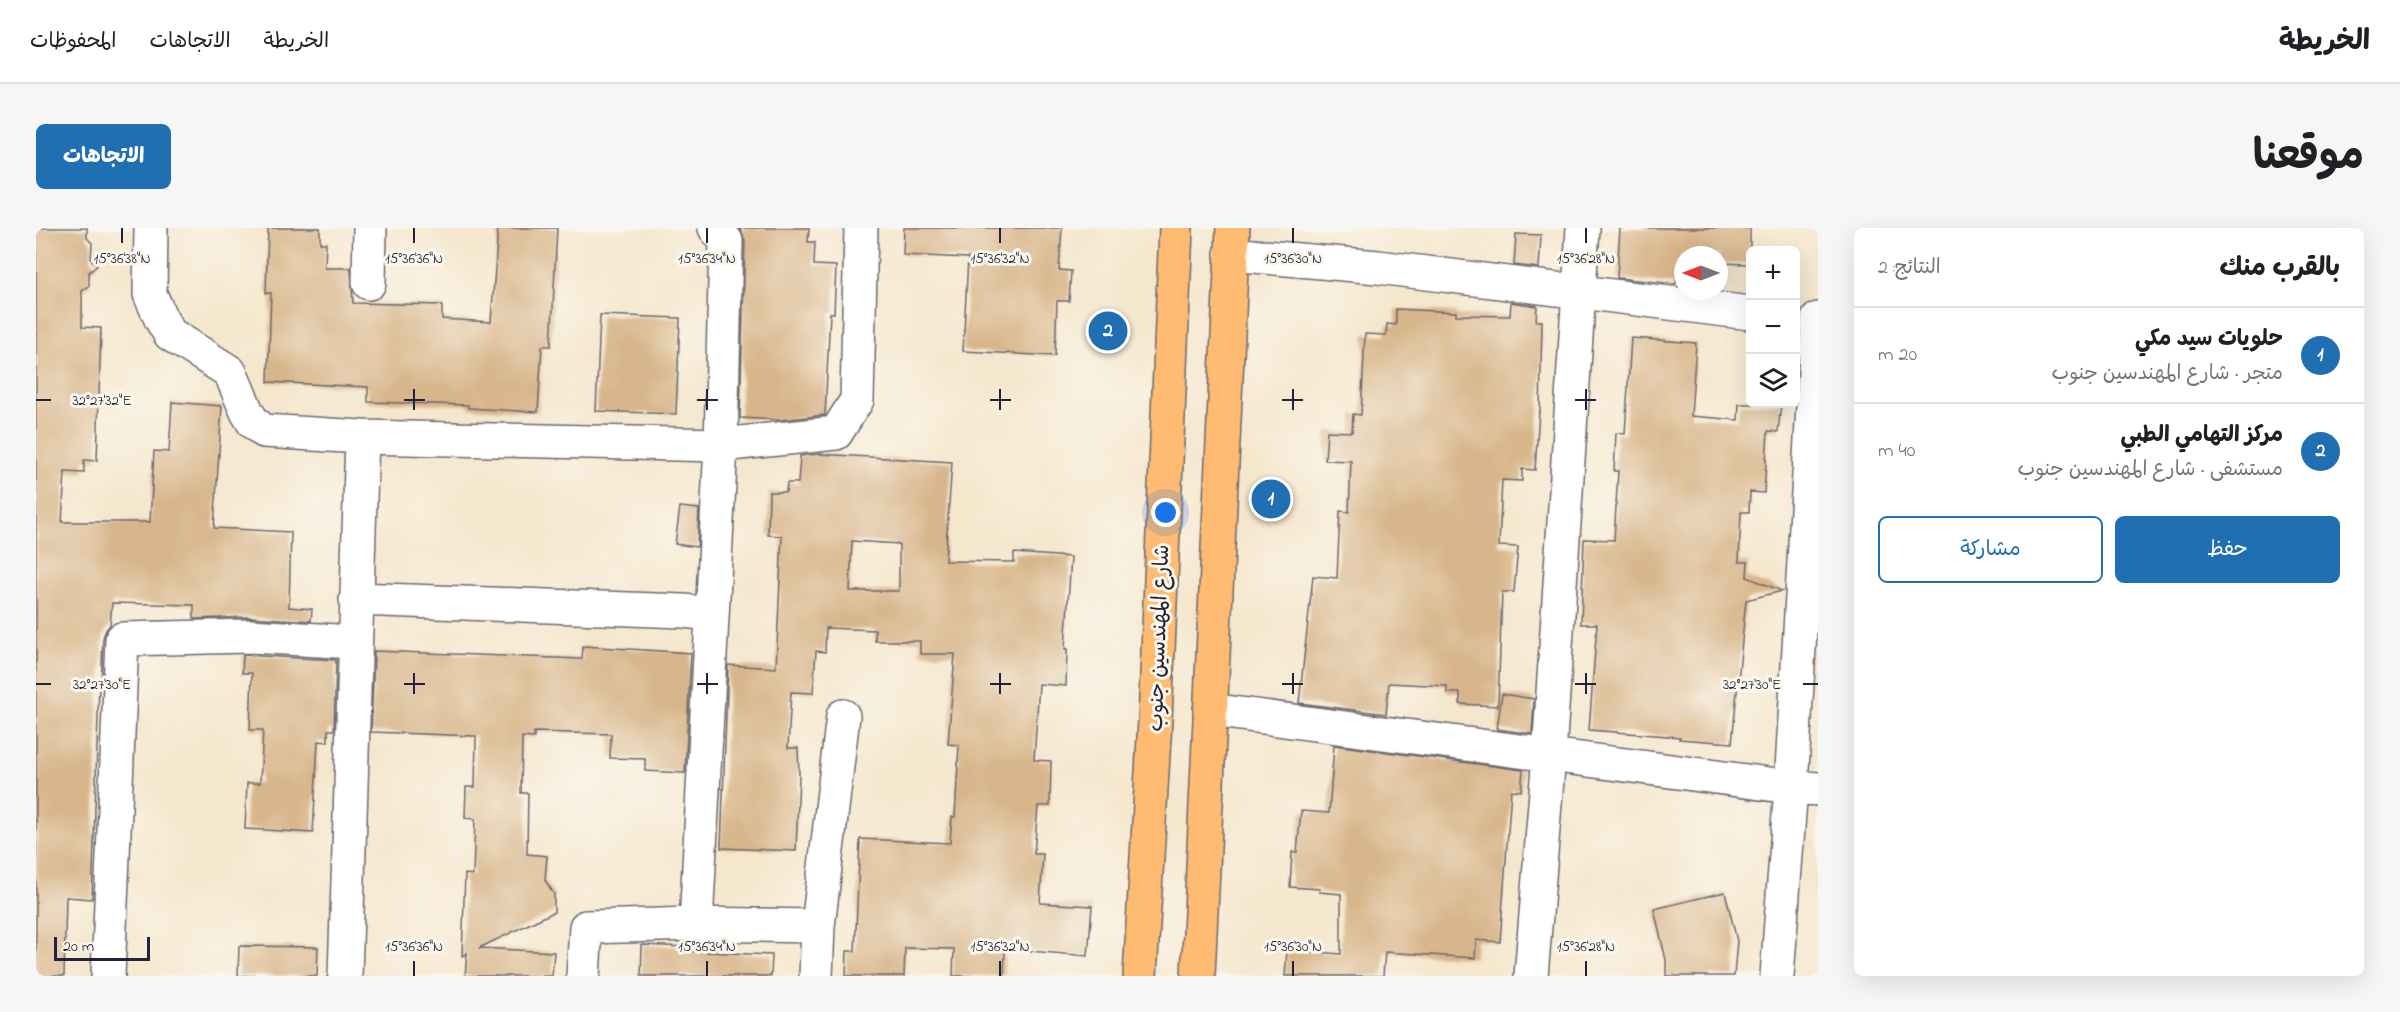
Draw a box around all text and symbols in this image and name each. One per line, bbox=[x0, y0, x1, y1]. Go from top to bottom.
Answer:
text: الخريطة bbox=[2279, 22, 2370, 63]
text: المحفوظات bbox=[30, 27, 116, 57]
text: الاتجاهات bbox=[149, 27, 231, 57]
text: الخريطة bbox=[264, 27, 329, 57]
button: الاتجاهات bbox=[36, 124, 171, 189]
text: موقعنا bbox=[2253, 127, 2364, 188]
north arrow bbox=[1674, 246, 1728, 300]
map controls bbox=[1746, 246, 1800, 408]
button: + bbox=[1746, 246, 1800, 300]
text: 15°36'38"N bbox=[93, 248, 151, 270]
text: 15°36'36"N bbox=[385, 248, 443, 270]
text: 15°36'34"N bbox=[678, 248, 736, 270]
text: 15°36'32"N bbox=[970, 248, 1030, 270]
text: 15°36'30"N bbox=[1264, 248, 1322, 270]
text: 15°36'28"N bbox=[1557, 248, 1615, 270]
text: بالقرب منك bbox=[2219, 250, 2340, 288]
text: النتائج: 2 bbox=[1878, 254, 1941, 283]
button: − bbox=[1746, 300, 1800, 354]
pin: 2 bbox=[1088, 308, 1128, 354]
text: حلويات سيد مكي bbox=[2135, 324, 2283, 356]
text: 20 m bbox=[1878, 341, 1917, 370]
text: 1 bbox=[2317, 341, 2324, 370]
button: layers bbox=[1746, 354, 1800, 408]
text: متجر · شارع المهندسين جنوب bbox=[2052, 360, 2283, 389]
text: 32°27'32"E bbox=[72, 390, 132, 412]
text: مركز التهامي الطبي bbox=[2121, 420, 2283, 452]
text: 40 m bbox=[1878, 437, 1915, 466]
text: 2 bbox=[2316, 437, 2325, 466]
text: مستشفى · شارع المهندسين جنوب bbox=[2018, 456, 2283, 485]
pin: 1 bbox=[1252, 476, 1290, 522]
your location bbox=[1151, 498, 1180, 527]
button: مشاركة bbox=[1878, 516, 2103, 583]
button: حفظ bbox=[2115, 516, 2340, 583]
street label: شارع المهندسين جنوب bbox=[1142, 544, 1178, 732]
text: 32°27'30"E bbox=[73, 674, 131, 696]
text: 32°27'30"E bbox=[1723, 674, 1781, 696]
scale bar bbox=[54, 934, 150, 962]
text: 20 m bbox=[63, 935, 94, 959]
text: 15°36'36"N bbox=[385, 936, 443, 958]
text: 15°36'34"N bbox=[678, 936, 736, 958]
text: 15°36'32"N bbox=[970, 936, 1030, 958]
text: 15°36'30"N bbox=[1264, 936, 1322, 958]
text: 15°36'28"N bbox=[1557, 936, 1615, 958]

